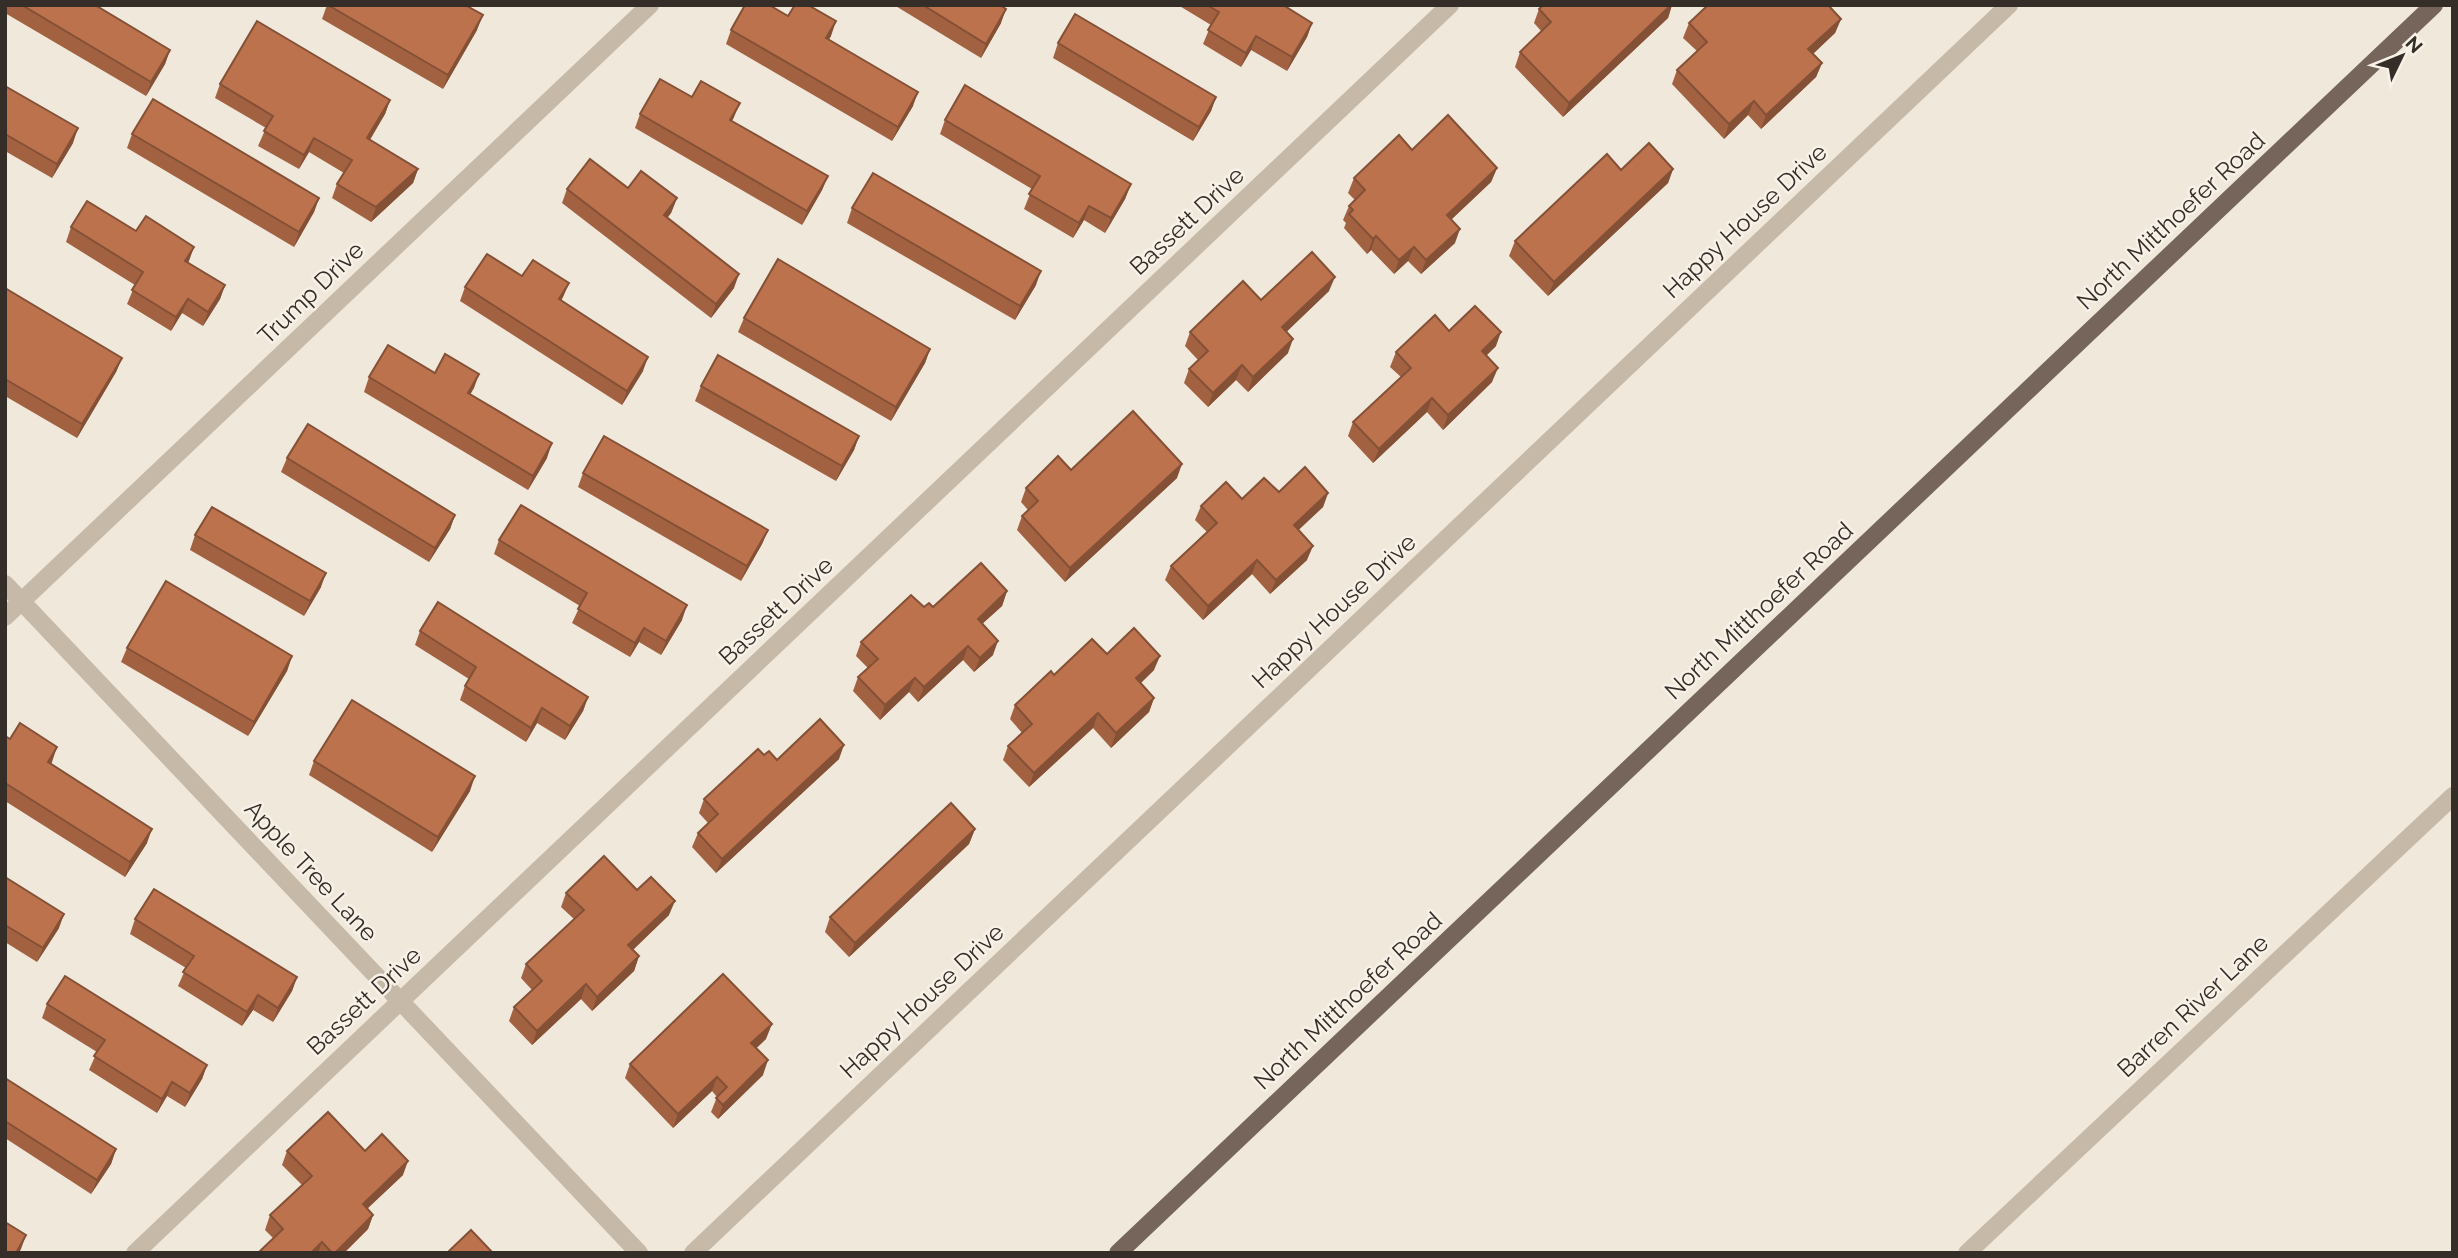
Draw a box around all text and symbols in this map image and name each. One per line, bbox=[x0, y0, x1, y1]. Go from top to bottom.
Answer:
north arrow bbox=[2367, 21, 2437, 91]
text: N bbox=[2401, 32, 2427, 57]
street label: North Mitthoefer Road bbox=[2070, 126, 2271, 315]
street label: Happy House Drive bbox=[1657, 137, 1833, 304]
street label: Bassett Drive bbox=[1123, 160, 1250, 281]
street label: Trump Drive bbox=[252, 235, 369, 350]
street label: North Mitthoefer Road bbox=[1658, 516, 1859, 705]
street label: Happy House Drive bbox=[1246, 527, 1422, 694]
street label: Bassett Drive bbox=[712, 550, 839, 671]
street label: Apple Tree Lane bbox=[239, 794, 384, 947]
street label: North Mitthoefer Road bbox=[1247, 906, 1448, 1095]
street label: Happy House Drive bbox=[834, 917, 1010, 1084]
street label: Barren River Lane bbox=[2111, 928, 2274, 1083]
street label: Bassett Drive bbox=[300, 940, 427, 1061]

